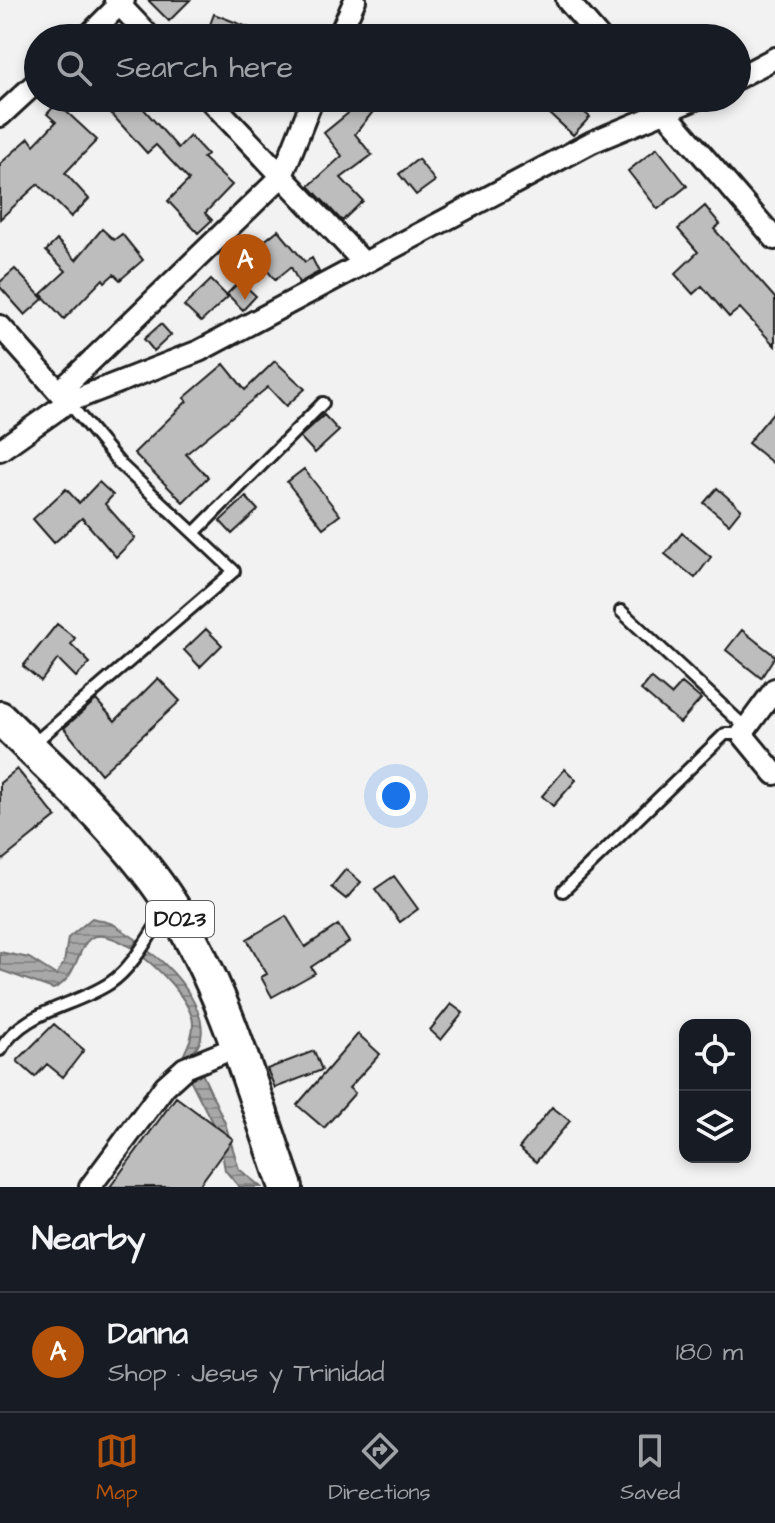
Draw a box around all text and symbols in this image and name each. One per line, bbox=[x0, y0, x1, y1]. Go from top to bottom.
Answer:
search box bbox=[24, 24, 751, 112]
icon: search bbox=[52, 46, 96, 90]
text: Search here bbox=[116, 47, 293, 89]
pin: A bbox=[219, 234, 271, 300]
your location bbox=[376, 776, 416, 816]
road number: D023 bbox=[146, 901, 214, 937]
map controls bbox=[679, 1019, 751, 1163]
button: locate bbox=[679, 1019, 751, 1091]
button: layers bbox=[679, 1091, 751, 1163]
text: Nearby bbox=[32, 1215, 146, 1263]
text: Danna bbox=[108, 1313, 188, 1355]
text: A bbox=[50, 1334, 66, 1370]
text: 180 m bbox=[676, 1334, 743, 1370]
text: Shop · Jesus y Trinidad bbox=[108, 1355, 385, 1391]
tab: Map bbox=[95, 1429, 139, 1508]
tab: Directions bbox=[328, 1429, 431, 1508]
tab: Saved bbox=[620, 1429, 680, 1508]

